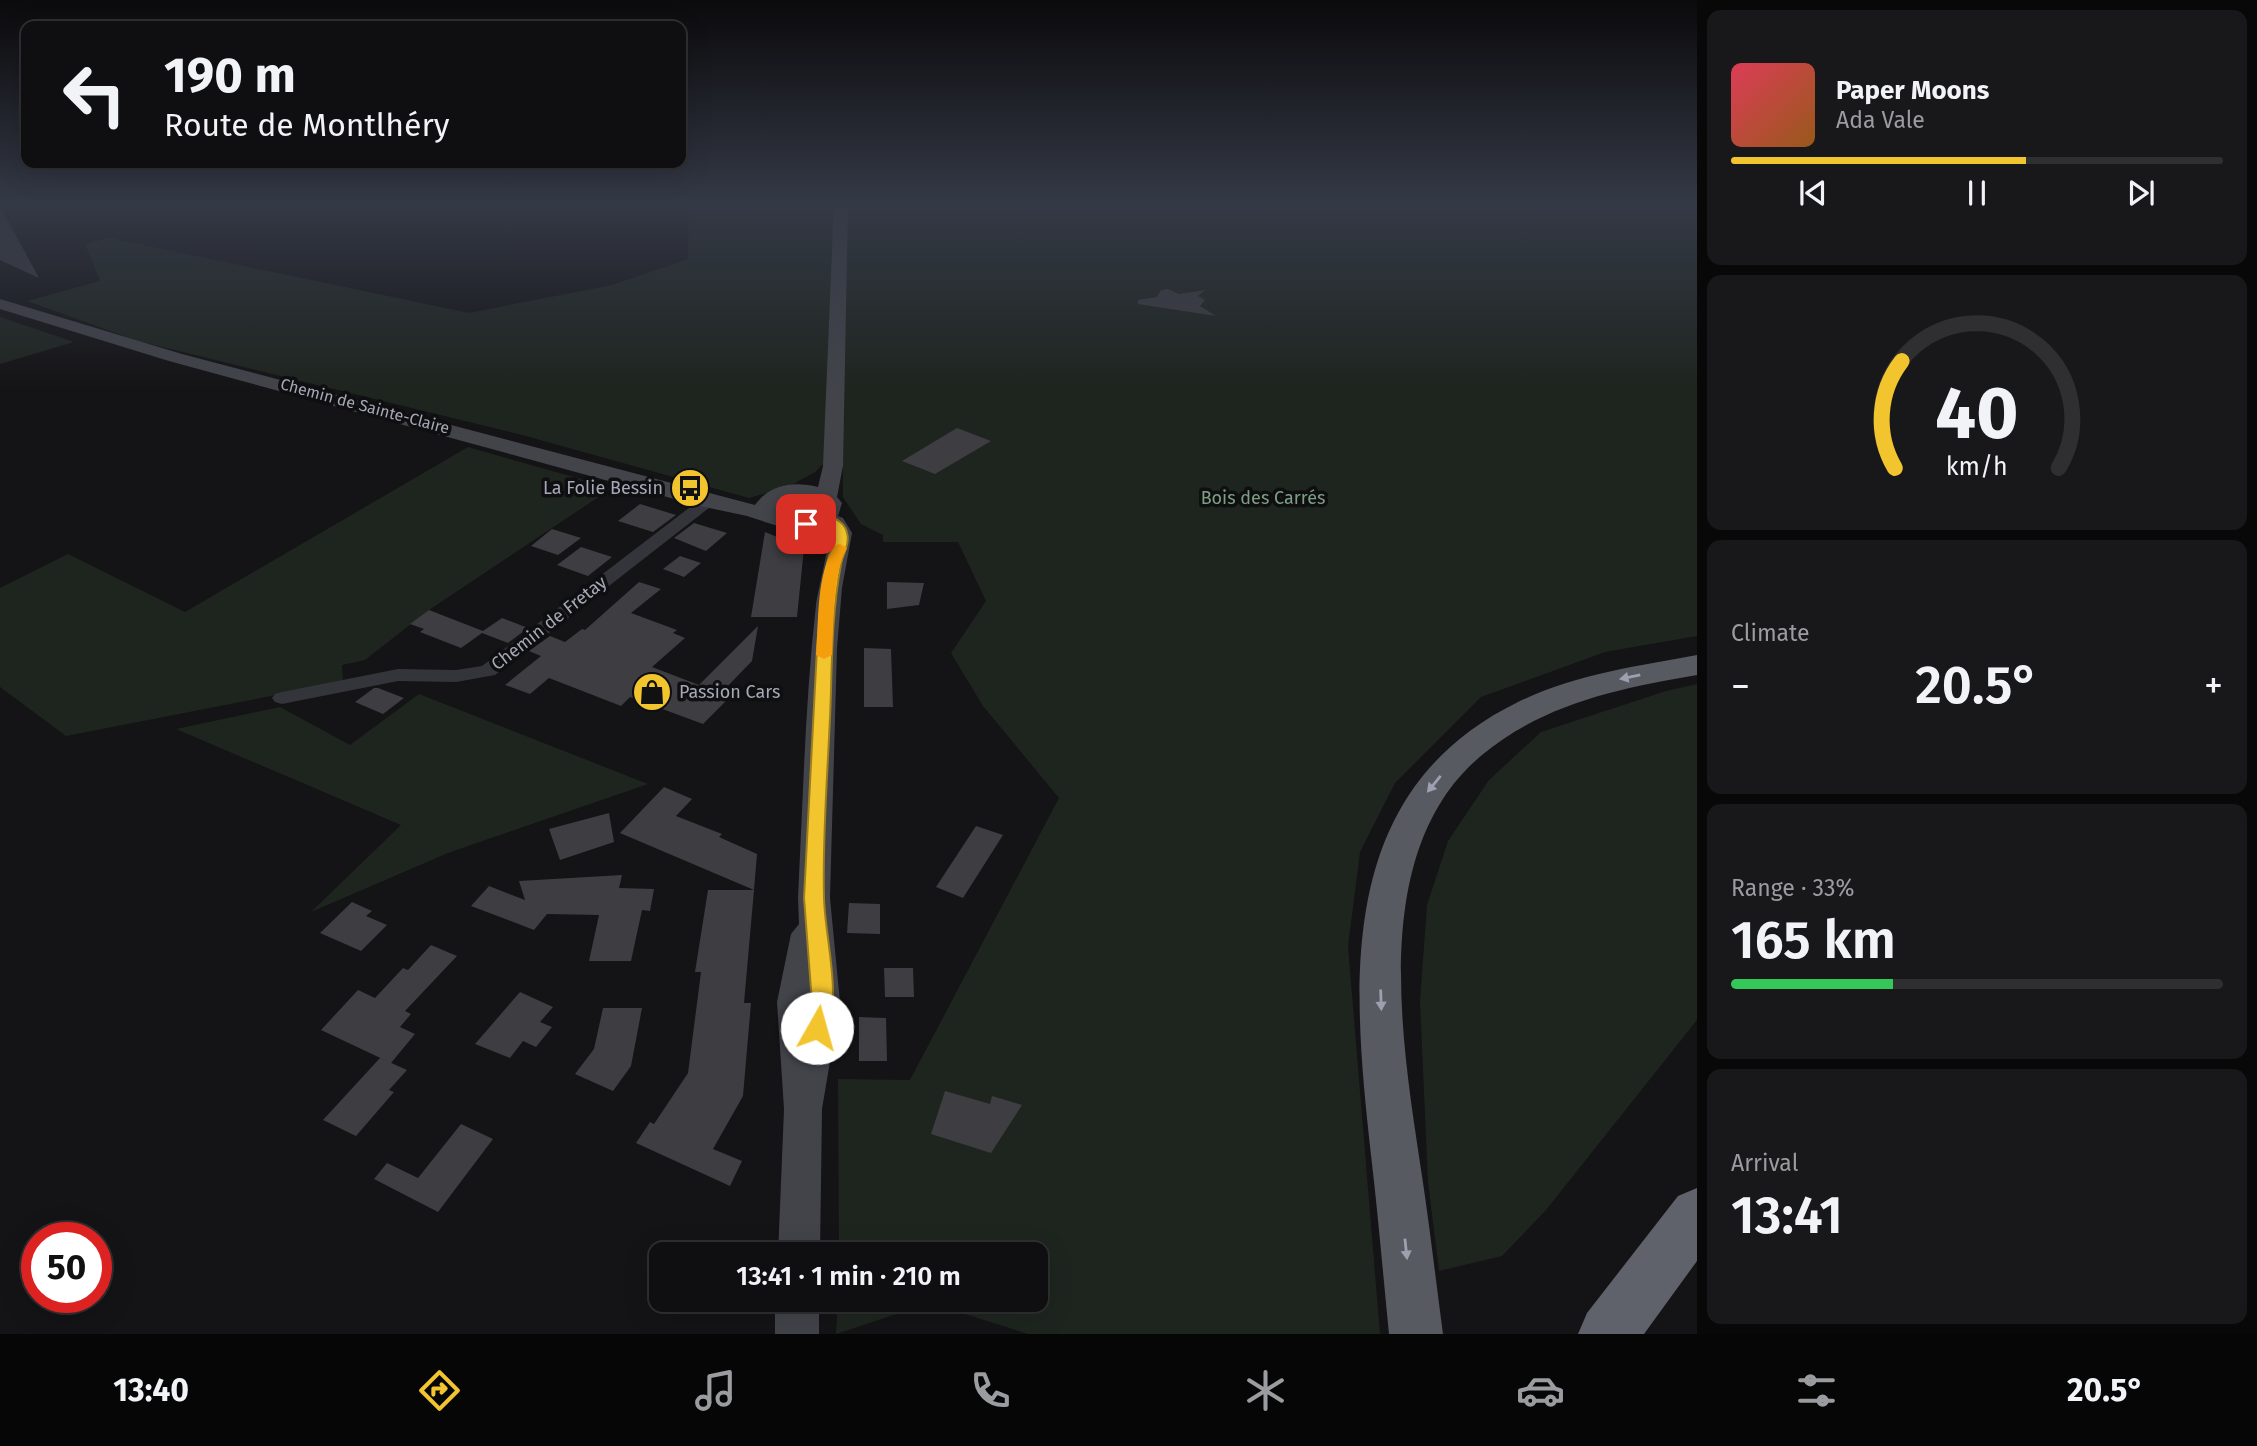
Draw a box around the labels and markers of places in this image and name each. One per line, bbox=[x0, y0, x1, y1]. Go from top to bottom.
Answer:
bus stop icon: La Folie Bessin bbox=[669, 467, 711, 509]
place label: La Folie Bessin bbox=[543, 477, 663, 499]
pin bbox=[776, 494, 836, 554]
shop icon: Passion Cars bbox=[631, 671, 673, 713]
place label: Passion Cars bbox=[679, 681, 780, 703]

